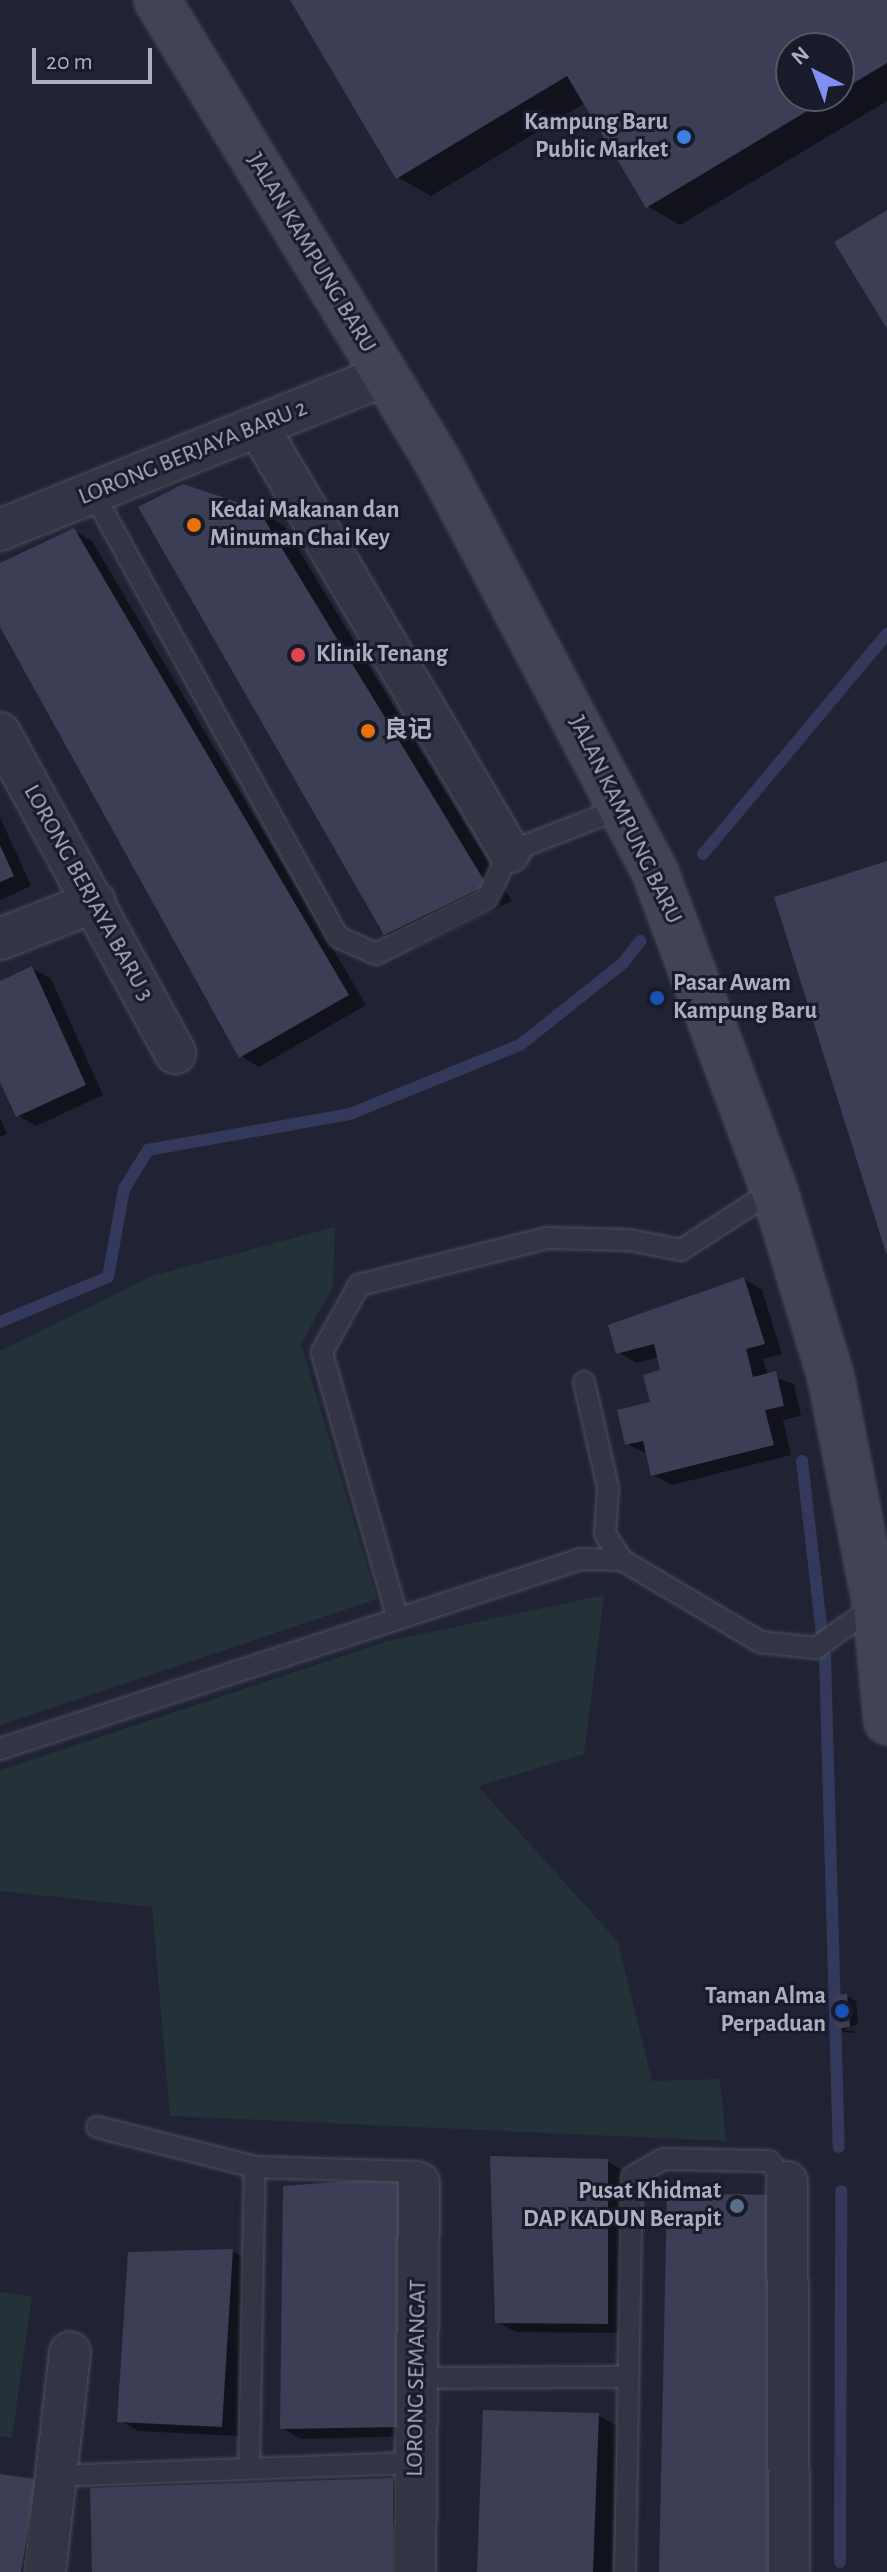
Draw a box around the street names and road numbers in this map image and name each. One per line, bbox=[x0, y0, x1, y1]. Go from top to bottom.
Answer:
street label: JALAN KAMPUNG BARU bbox=[240, 148, 382, 358]
street label: LORONG BERJAYA BARU 2 bbox=[75, 394, 311, 512]
street label: JALAN KAMPUNG BARU bbox=[562, 711, 688, 929]
street label: LORONG BERJAYA BARU 3 bbox=[17, 780, 159, 1006]
street label: LORONG SEMANGAT bbox=[401, 2279, 433, 2477]

